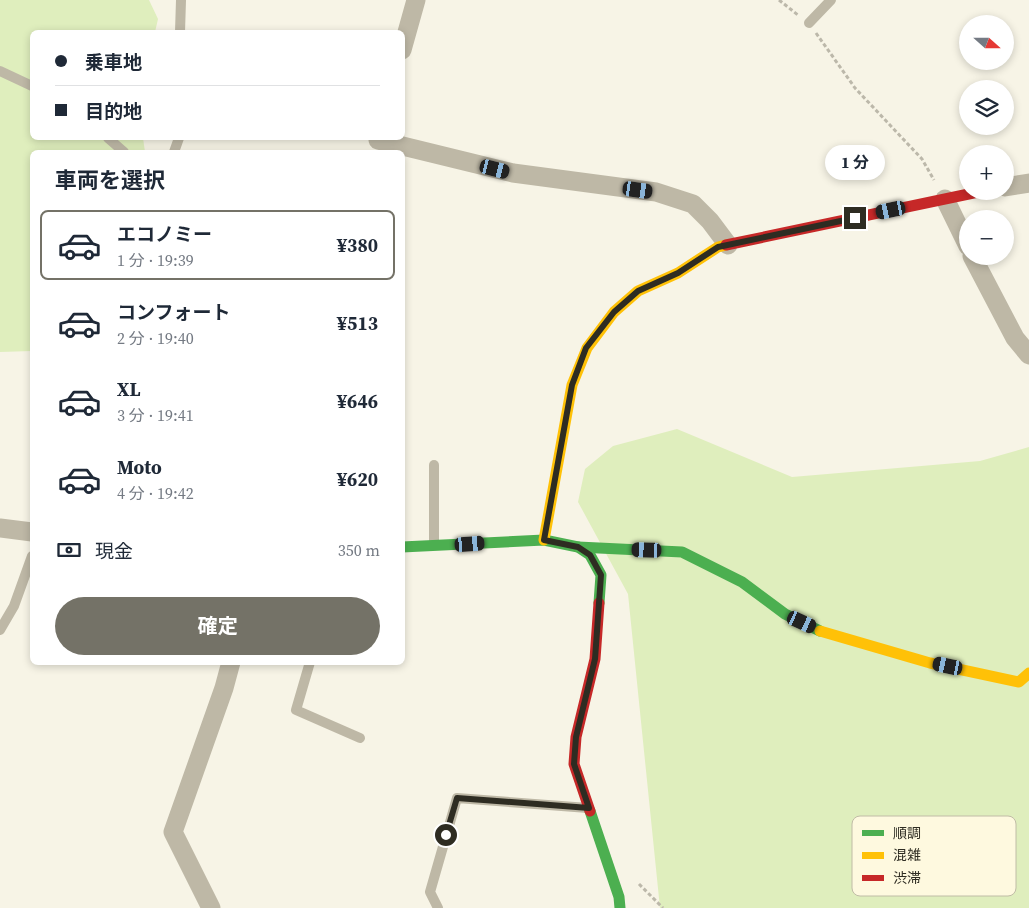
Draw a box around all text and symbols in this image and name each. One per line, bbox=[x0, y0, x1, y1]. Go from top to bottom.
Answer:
north arrow bbox=[959, 15, 1014, 70]
map controls bbox=[959, 15, 1014, 265]
text: 乗車地 bbox=[85, 49, 142, 75]
button: layers bbox=[959, 80, 1014, 135]
text: 目的地 bbox=[85, 98, 142, 124]
button: + bbox=[959, 145, 1014, 200]
callout: 1 分 bbox=[825, 146, 885, 180]
text: 1 分 bbox=[841, 151, 869, 173]
car bbox=[478, 158, 511, 180]
text: 車両を選択 bbox=[55, 165, 165, 195]
car bbox=[622, 180, 653, 200]
car bbox=[874, 200, 907, 220]
route end bbox=[844, 207, 866, 229]
button: − bbox=[959, 210, 1014, 265]
text: エコノミー bbox=[117, 221, 212, 247]
icon: car bbox=[57, 223, 102, 268]
text: ¥380 bbox=[337, 232, 378, 258]
text: 1 分 · 19:39 bbox=[117, 249, 194, 271]
text: コンフォート bbox=[117, 299, 230, 325]
icon: car bbox=[57, 301, 102, 346]
text: ¥513 bbox=[337, 310, 378, 336]
text: 2 分 · 19:40 bbox=[117, 327, 194, 349]
text: XL bbox=[117, 376, 140, 402]
icon: car bbox=[57, 379, 102, 424]
text: ¥646 bbox=[337, 388, 378, 414]
text: 3 分 · 19:41 bbox=[117, 404, 194, 426]
text: Moto bbox=[117, 454, 162, 480]
icon: car bbox=[57, 457, 102, 502]
text: ¥620 bbox=[337, 466, 378, 492]
text: 4 分 · 19:42 bbox=[117, 482, 194, 504]
car bbox=[454, 535, 485, 553]
icon: cash bbox=[55, 536, 83, 564]
text: 現金 bbox=[95, 538, 133, 564]
text: 350 m bbox=[338, 539, 380, 561]
car bbox=[631, 542, 662, 558]
button: 確定 bbox=[55, 597, 380, 655]
car bbox=[785, 609, 818, 635]
car bbox=[931, 656, 964, 676]
legend bbox=[852, 816, 1016, 896]
text: 順調 bbox=[893, 823, 921, 843]
route start bbox=[435, 824, 457, 846]
text: 混雑 bbox=[893, 845, 921, 865]
text: 渋滞 bbox=[893, 868, 921, 888]

